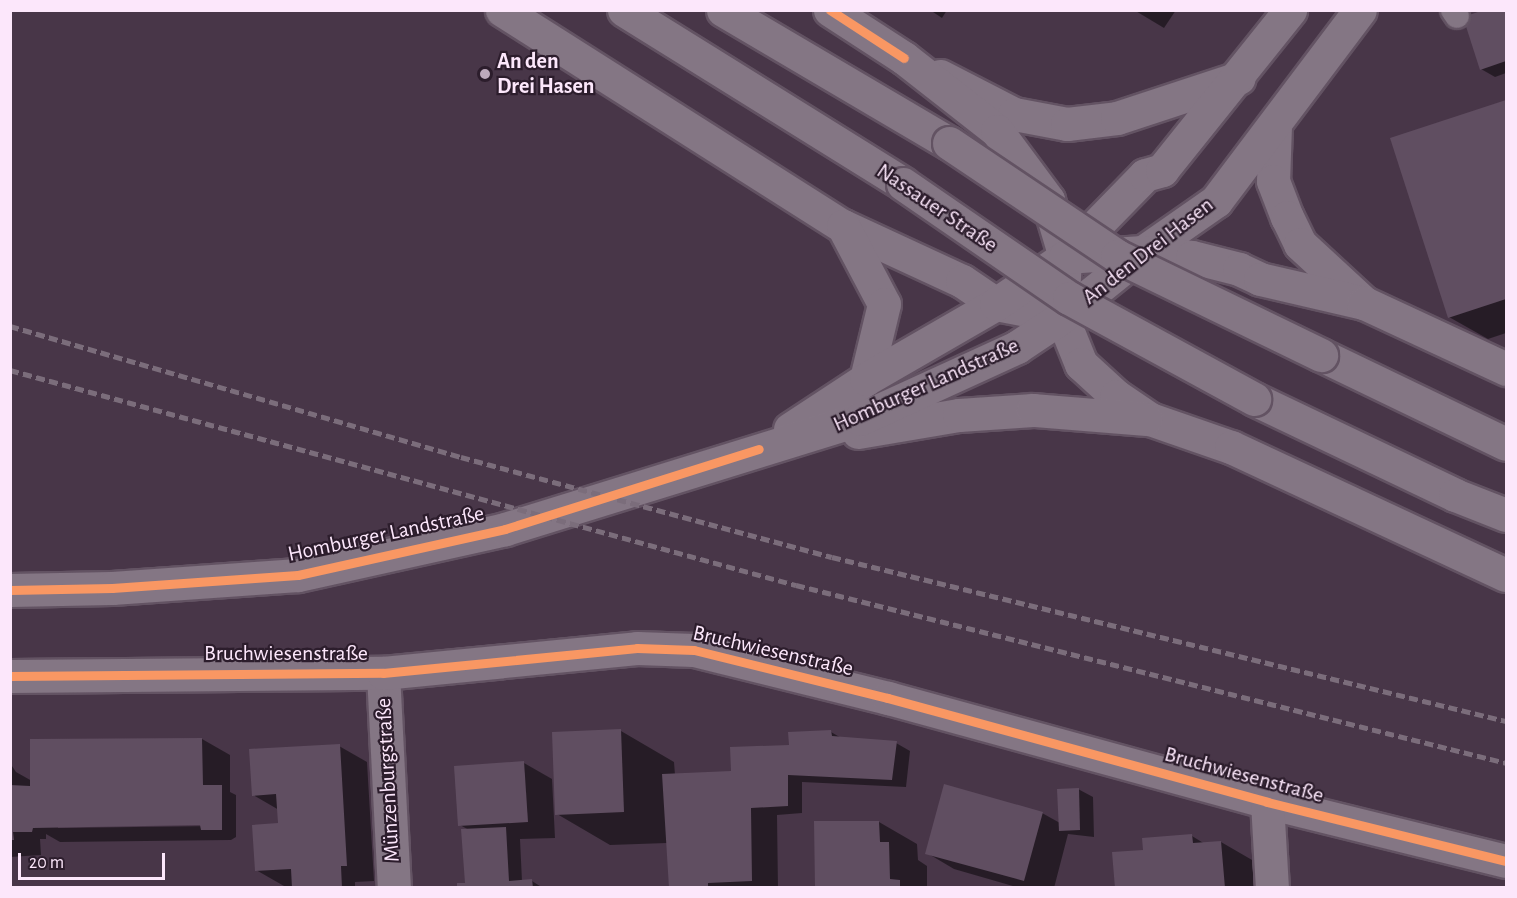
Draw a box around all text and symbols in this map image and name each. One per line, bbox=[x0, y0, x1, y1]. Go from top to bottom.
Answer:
place label: An den Drei Hasen bbox=[497, 48, 594, 100]
marker: An den Drei Hasen bbox=[478, 67, 492, 81]
street label: Nassauer Straße bbox=[872, 158, 1002, 258]
street label: An den Drei Hasen bbox=[1077, 192, 1219, 310]
street label: Homburger Landstraße bbox=[829, 332, 1023, 438]
street label: Homburger Landstraße bbox=[285, 500, 487, 568]
street label: Bruchwiesenstraße bbox=[690, 620, 856, 682]
street label: Bruchwiesenstraße bbox=[204, 641, 368, 667]
street label: Münzenburgstraße bbox=[371, 697, 405, 863]
street label: Bruchwiesenstraße bbox=[1161, 741, 1327, 809]
scale bar bbox=[21, 841, 168, 879]
text: 20 m bbox=[29, 854, 64, 872]

